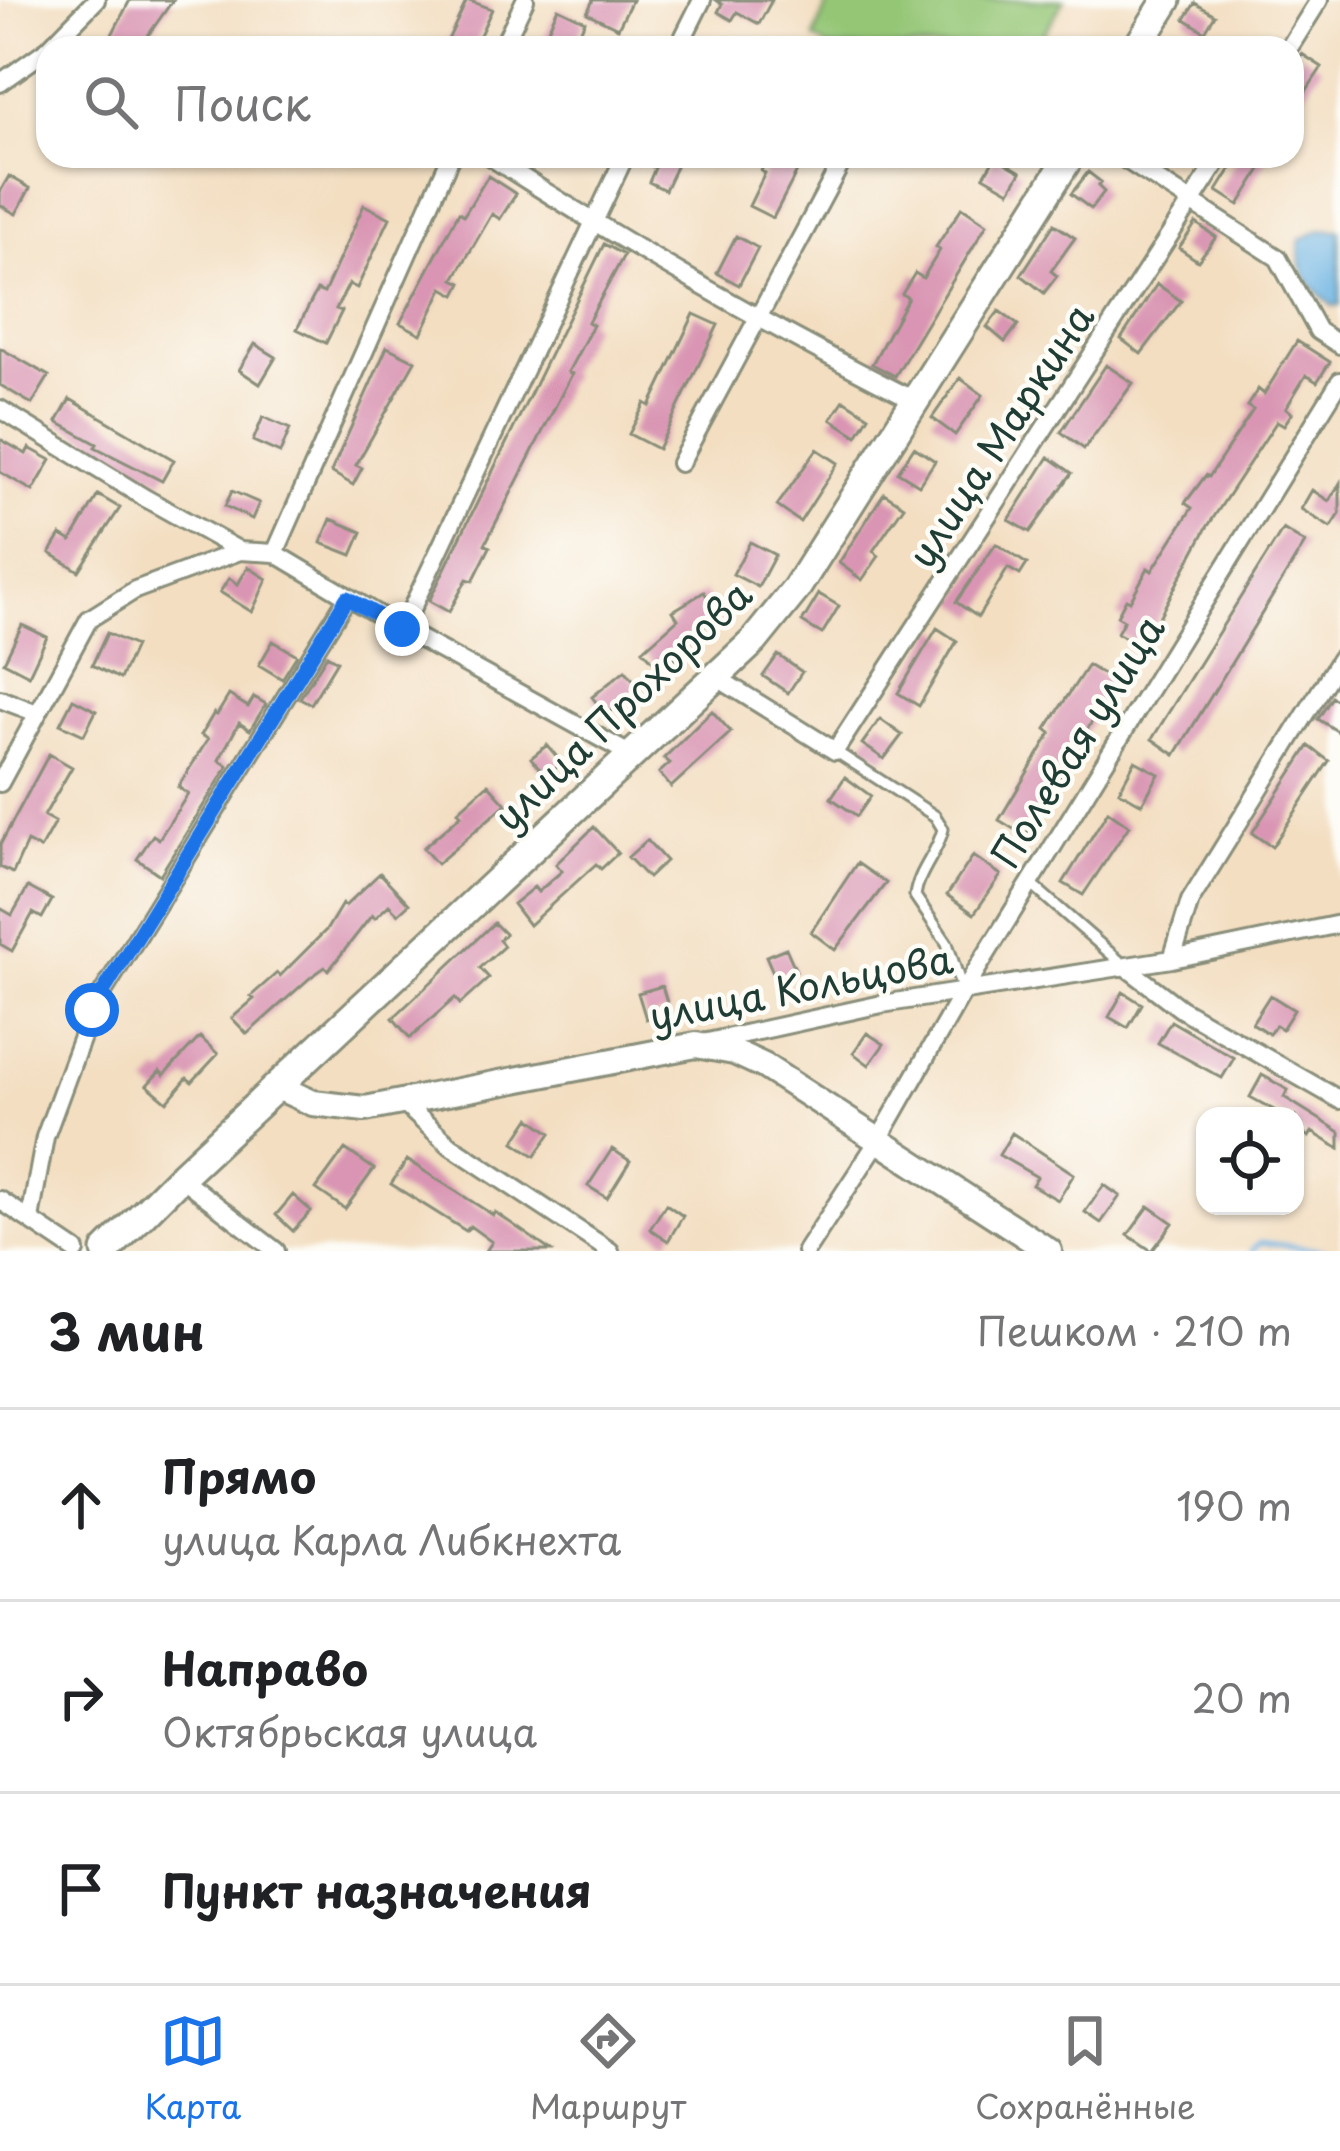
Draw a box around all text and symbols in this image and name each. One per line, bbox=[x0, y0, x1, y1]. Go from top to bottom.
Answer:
search box bbox=[36, 36, 1304, 168]
text: Поиск bbox=[174, 68, 311, 136]
icon: search bbox=[78, 69, 144, 135]
street label: улица Маркина bbox=[891, 290, 1107, 579]
street label: улица Прохорова bbox=[479, 565, 764, 843]
route end bbox=[375, 602, 429, 656]
street label: Полевая улица bbox=[974, 602, 1178, 879]
street label: улица Кольцова bbox=[644, 927, 958, 1044]
route start bbox=[65, 983, 119, 1037]
map controls bbox=[1196, 1107, 1304, 1215]
button: locate bbox=[1196, 1107, 1304, 1215]
text: 3 мин bbox=[48, 1291, 205, 1368]
text: Пешком · 210 m bbox=[977, 1300, 1292, 1359]
text: Прямо bbox=[162, 1441, 316, 1509]
icon: ahead bbox=[48, 1472, 114, 1538]
text: 190 m bbox=[1176, 1475, 1292, 1534]
text: улица Карла Либкнехта bbox=[162, 1509, 621, 1568]
text: Направо bbox=[162, 1633, 368, 1701]
icon: right bbox=[48, 1664, 114, 1730]
text: 20 m bbox=[1191, 1667, 1292, 1726]
text: Октябрьская улица bbox=[162, 1701, 537, 1760]
text: Пункт назначения bbox=[162, 1855, 592, 1923]
icon: arrive bbox=[48, 1856, 114, 1922]
tab: Карта bbox=[144, 2008, 241, 2130]
tab: Маршрут bbox=[530, 2008, 686, 2130]
tab: Сохранённые bbox=[975, 2008, 1196, 2130]

